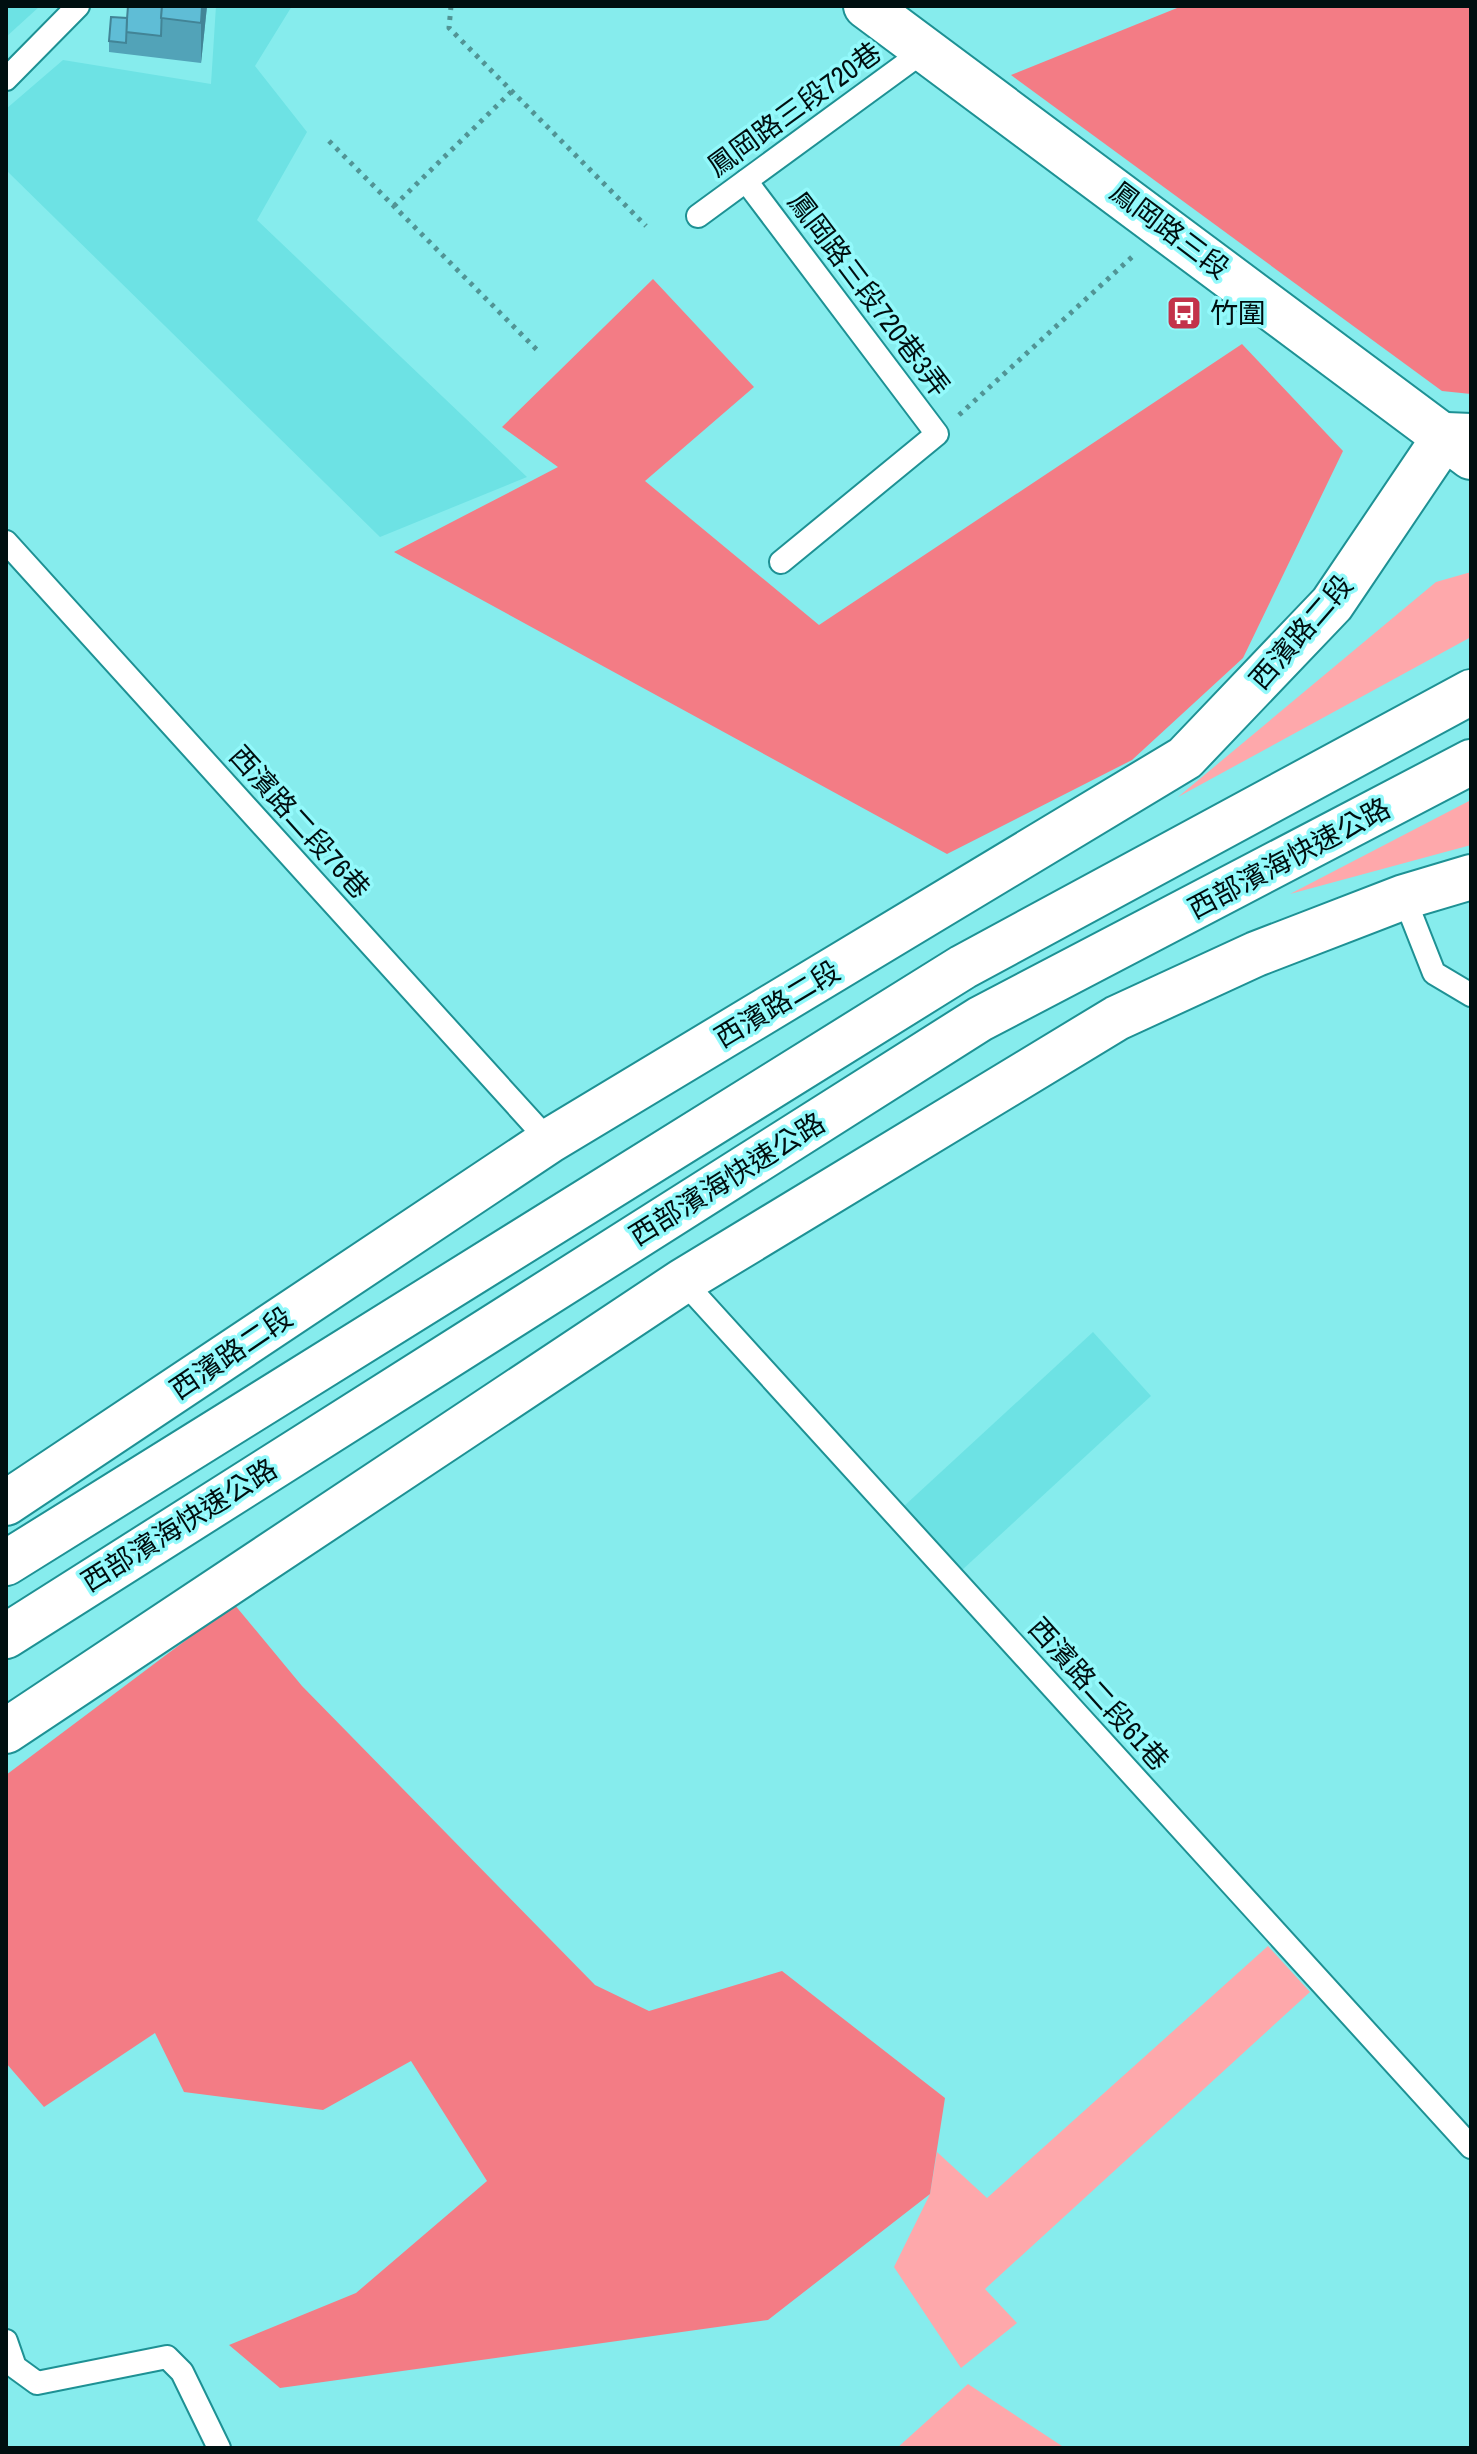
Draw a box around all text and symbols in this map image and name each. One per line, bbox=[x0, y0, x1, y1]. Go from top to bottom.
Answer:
street label: 鳳岡路三段720巷 bbox=[699, 33, 889, 185]
street label: 鳳岡路三段 bbox=[1103, 173, 1237, 287]
street label: 鳳岡路三段720巷3弄 bbox=[779, 184, 959, 404]
bus stop icon: 竹圍 bbox=[1165, 294, 1203, 332]
place label: 竹圍 bbox=[1210, 294, 1266, 332]
street label: 西濱路二段 bbox=[1241, 567, 1361, 697]
street label: 西濱路二段76巷 bbox=[221, 737, 379, 907]
street label: 西部濱海快速公路 bbox=[1181, 789, 1397, 927]
street label: 西濱路二段 bbox=[707, 952, 847, 1056]
street label: 西部濱海快速公路 bbox=[622, 1104, 832, 1254]
street label: 西濱路二段 bbox=[162, 1298, 300, 1408]
street label: 西部濱海快速公路 bbox=[74, 1450, 284, 1600]
street label: 西濱路二段61巷 bbox=[1020, 1609, 1178, 1779]

